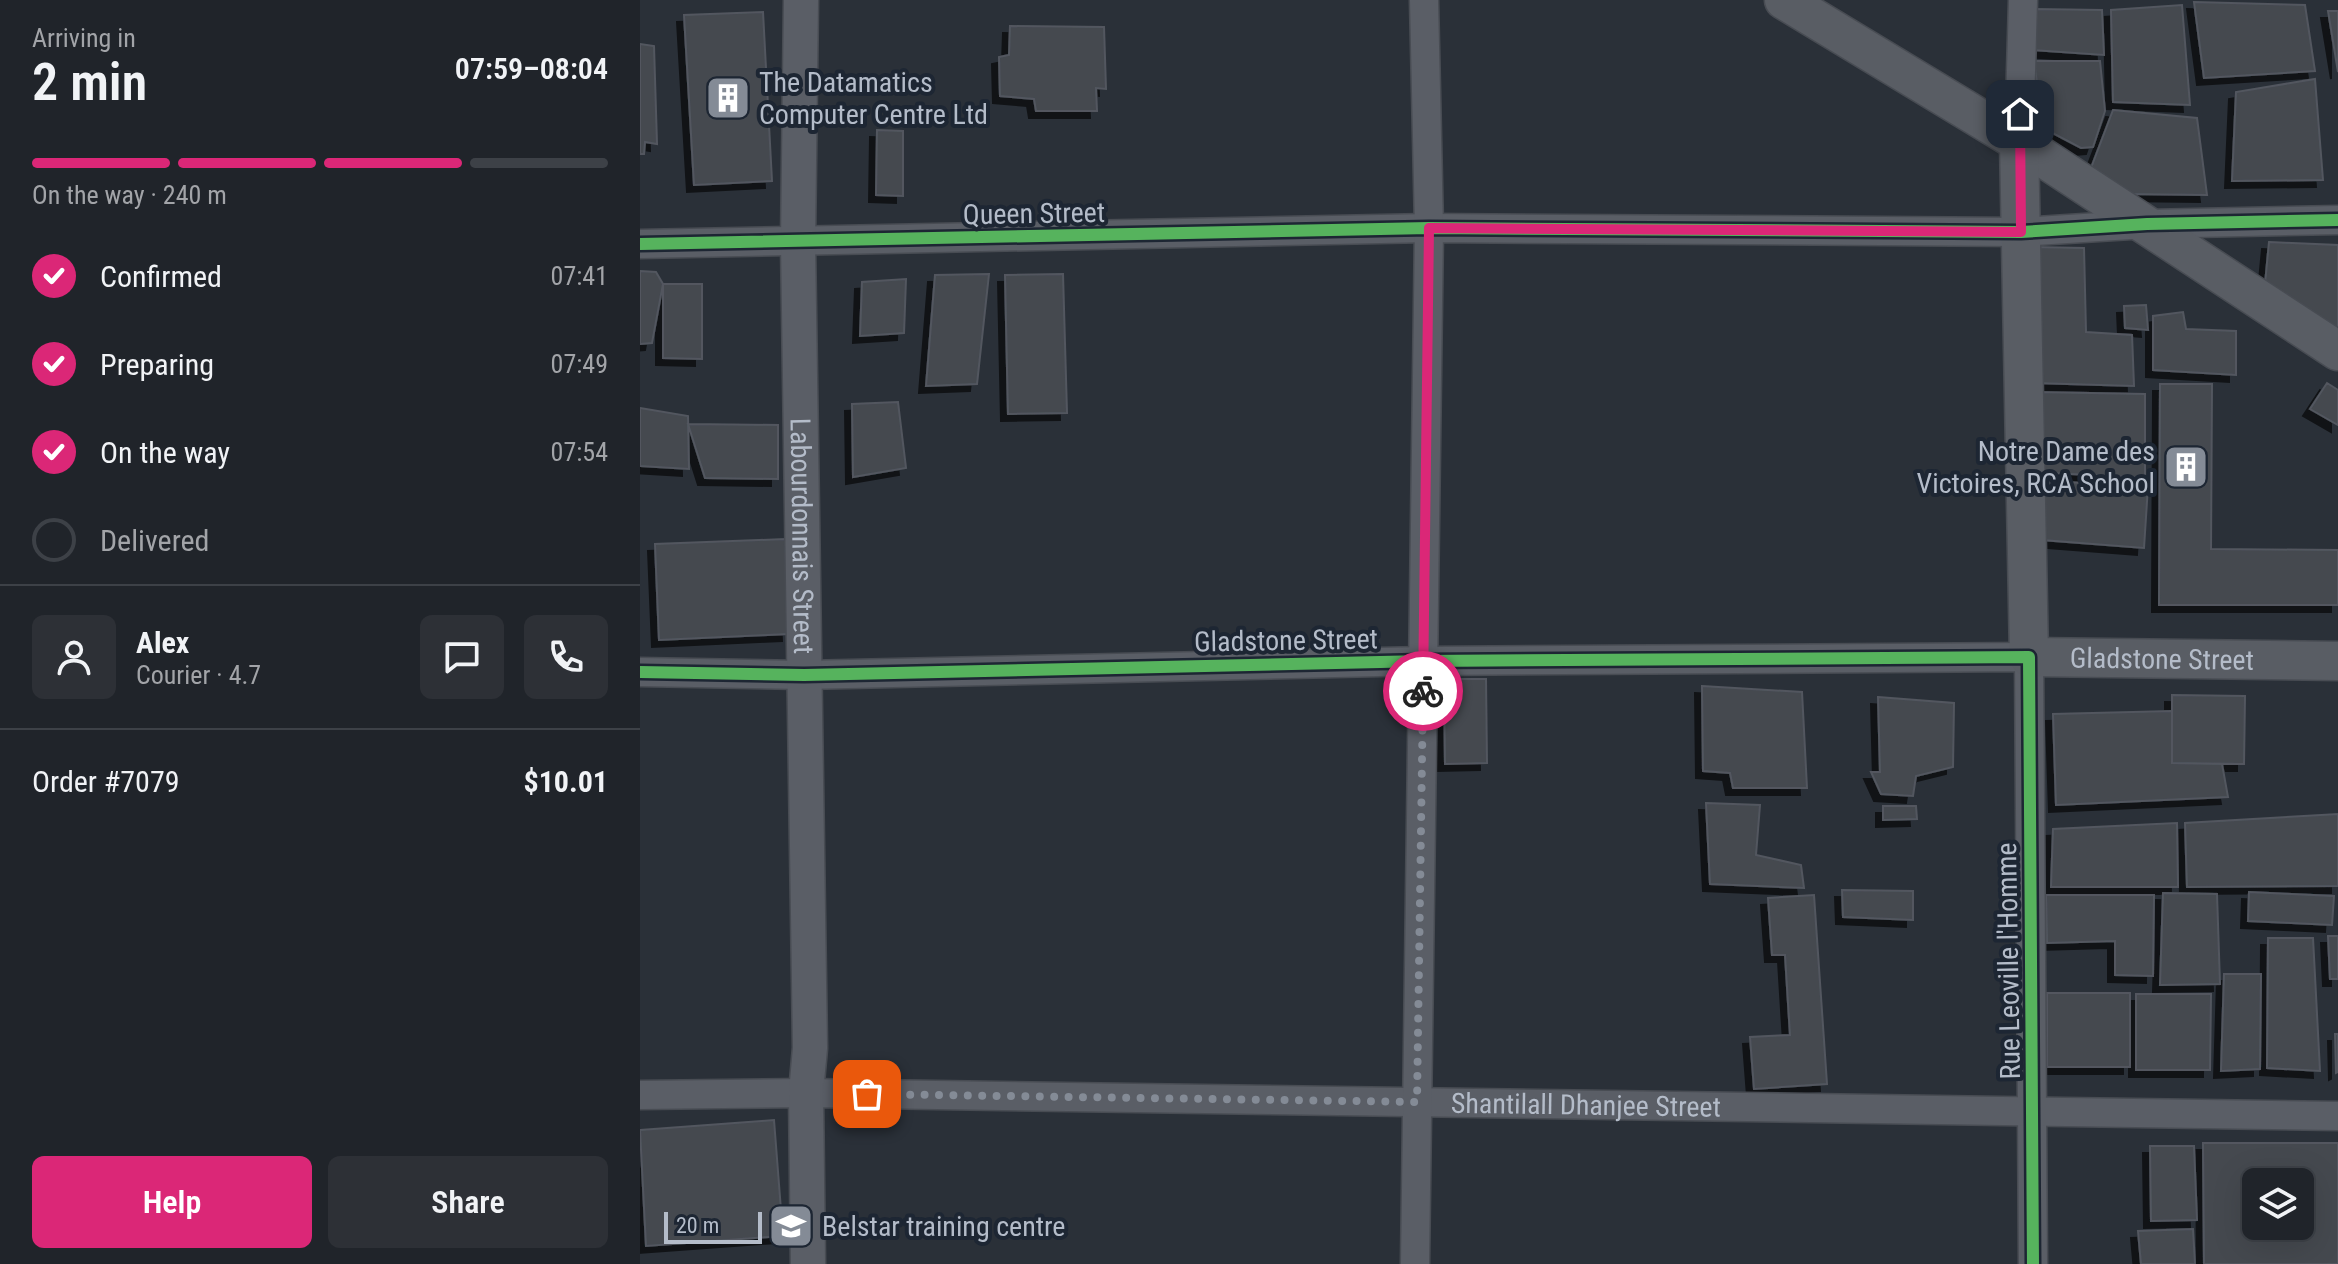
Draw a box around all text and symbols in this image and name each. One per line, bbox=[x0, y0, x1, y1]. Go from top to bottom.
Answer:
text: Arriving in bbox=[32, 23, 136, 53]
text: 07:59–08:04 bbox=[455, 51, 608, 86]
text: 2 min bbox=[32, 52, 147, 113]
place label: The Datamatics Computer Centre Ltd bbox=[759, 66, 988, 131]
building icon: The Datamatics Computer Centre Ltd bbox=[704, 74, 752, 122]
pin bbox=[1986, 80, 2054, 148]
icon: home bbox=[1998, 92, 2042, 136]
text: On the way · 240 m bbox=[32, 180, 227, 210]
street label: Queen Street bbox=[963, 196, 1105, 231]
icon: check bbox=[32, 254, 76, 298]
text: Confirmed bbox=[100, 259, 222, 294]
text: 07:41 bbox=[551, 261, 608, 291]
icon: check bbox=[32, 342, 76, 386]
text: Preparing bbox=[100, 347, 214, 382]
text: 07:49 bbox=[551, 349, 608, 379]
street label: Labourdonnais Street bbox=[784, 418, 820, 654]
icon: check bbox=[32, 430, 76, 474]
text: On the way bbox=[100, 435, 230, 470]
place label: Notre Dame des Victoires, RCA School bbox=[1917, 435, 2155, 500]
text: 07:54 bbox=[551, 437, 608, 467]
building icon: Notre Dame des Victoires, RCA School bbox=[2162, 443, 2210, 491]
text: Delivered bbox=[100, 523, 209, 558]
button: person bbox=[32, 615, 116, 699]
button: chat bbox=[420, 615, 504, 699]
button: phone bbox=[524, 615, 608, 699]
street label: Gladstone Street bbox=[1194, 622, 1378, 659]
text: Alex bbox=[136, 625, 189, 660]
street label: Gladstone Street bbox=[2070, 642, 2254, 677]
courier bbox=[1383, 651, 1463, 731]
text: Courier · 4.7 bbox=[136, 660, 261, 690]
icon: bike bbox=[1401, 669, 1445, 713]
text: Order #7079 bbox=[32, 764, 180, 799]
text: $10.01 bbox=[523, 764, 608, 799]
street label: Rue Leoville l'Homme bbox=[1990, 842, 2027, 1080]
pin bbox=[833, 1060, 901, 1128]
icon: bag bbox=[845, 1072, 889, 1116]
street label: Shantilall Dhanjee Street bbox=[1451, 1087, 1721, 1124]
button: Help bbox=[32, 1156, 312, 1248]
button: Share bbox=[328, 1156, 608, 1248]
map controls bbox=[2242, 1168, 2314, 1240]
button: layers bbox=[2242, 1168, 2314, 1240]
school or university icon: Belstar training centre bbox=[767, 1202, 815, 1250]
scale bar bbox=[664, 1208, 762, 1244]
place label: Belstar training centre bbox=[822, 1210, 1065, 1243]
text: 20 m bbox=[676, 1213, 719, 1238]

